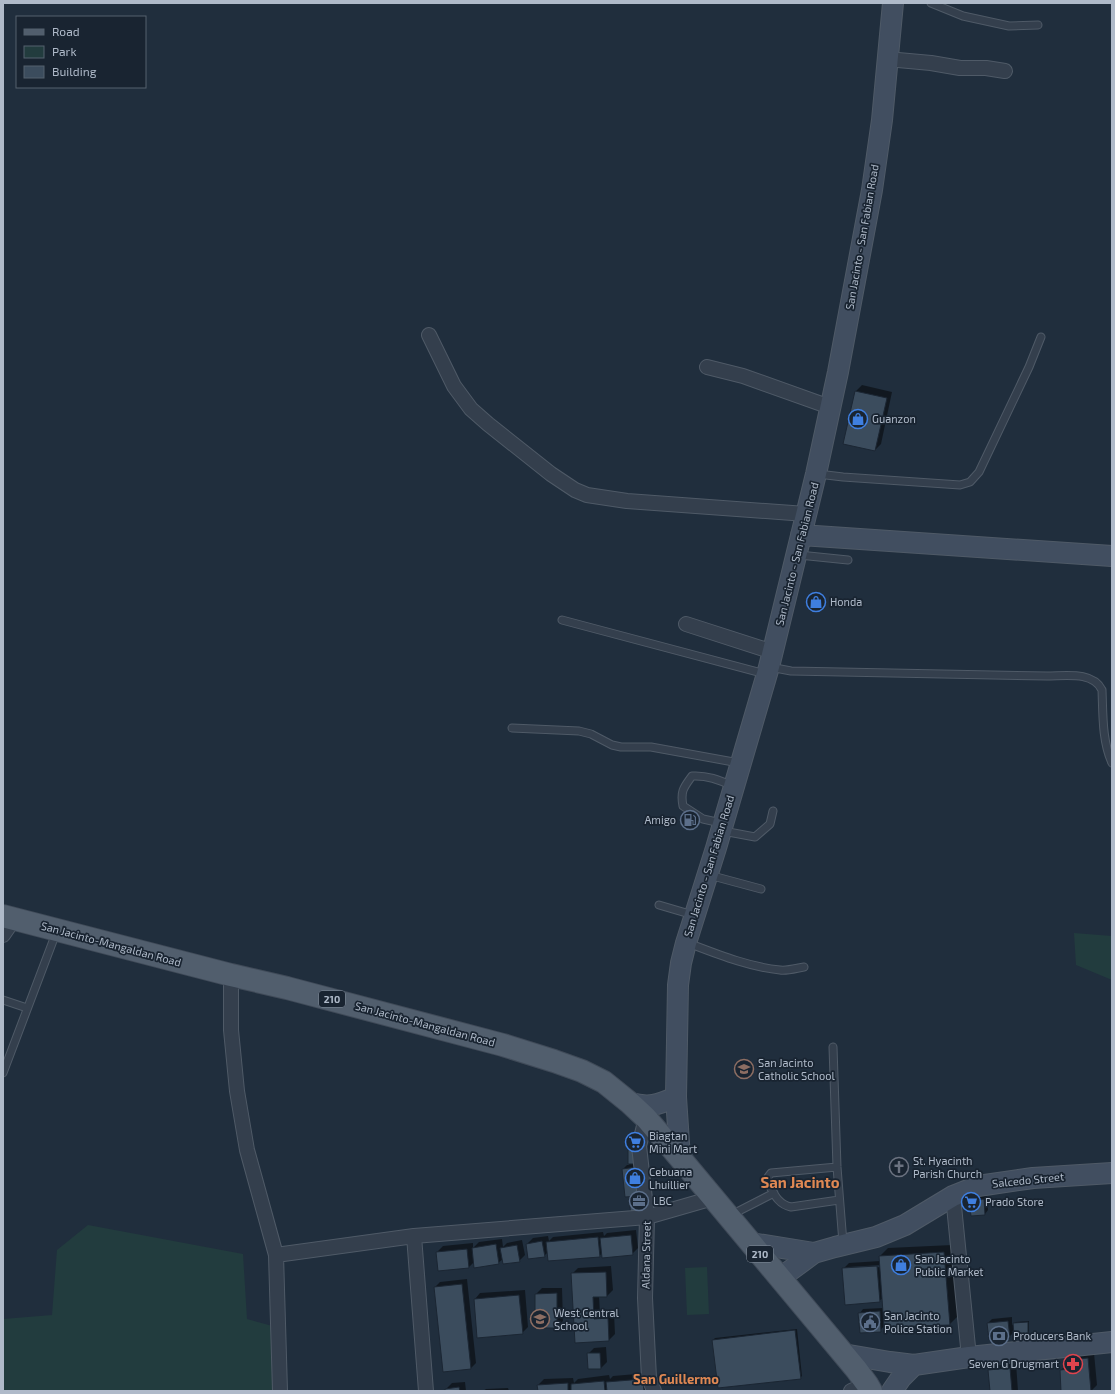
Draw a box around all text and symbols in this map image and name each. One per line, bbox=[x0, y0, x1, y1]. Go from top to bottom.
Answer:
legend bbox=[16, 16, 146, 88]
text: Road bbox=[52, 24, 80, 38]
text: Park bbox=[52, 44, 77, 58]
text: Building bbox=[52, 64, 97, 78]
street label: San Jacinto - San Fabian Road bbox=[842, 163, 881, 311]
shop icon: Guanzon bbox=[847, 408, 869, 430]
place label: Guanzon bbox=[872, 412, 916, 425]
street label: San Jacinto - San Fabian Road bbox=[772, 481, 821, 627]
shop icon: Honda bbox=[805, 591, 827, 613]
place label: Honda bbox=[830, 595, 862, 608]
street label: San Jacinto - San Fabian Road bbox=[681, 793, 736, 938]
fuel station icon: Amigo bbox=[679, 809, 701, 831]
place label: Amigo bbox=[644, 813, 676, 826]
street label: San Jacinto-Mangaldan Road bbox=[40, 919, 183, 968]
road number: 210 bbox=[319, 991, 345, 1007]
street label: San Jacinto-Mangaldan Road bbox=[354, 999, 497, 1048]
place label: San Jacinto Catholic School bbox=[758, 1056, 835, 1082]
school or university icon: San Jacinto Catholic School bbox=[733, 1058, 755, 1080]
place label: Biagtan Mini Mart bbox=[649, 1129, 697, 1155]
supermarket icon: Biagtan Mini Mart bbox=[624, 1131, 646, 1153]
place label: St. Hyacinth Parish Church bbox=[913, 1154, 982, 1180]
church icon: St. Hyacinth Parish Church bbox=[888, 1156, 910, 1178]
place label: Cebuana Lhuillier bbox=[649, 1165, 692, 1191]
shop icon: Cebuana Lhuillier bbox=[624, 1167, 646, 1189]
street label: Salcedo Street bbox=[991, 1169, 1065, 1190]
district label: San Jacinto bbox=[760, 1173, 840, 1191]
office icon: LBC bbox=[628, 1190, 650, 1212]
supermarket icon: Prado Store bbox=[960, 1191, 982, 1213]
place label: LBC bbox=[653, 1194, 672, 1207]
place label: Prado Store bbox=[985, 1195, 1044, 1208]
street label: Aldana Street bbox=[638, 1221, 653, 1289]
road number: 210 bbox=[747, 1246, 773, 1262]
place label: San Jacinto Public Market bbox=[915, 1252, 984, 1278]
shop icon: San Jacinto Public Market bbox=[890, 1254, 912, 1276]
place label: West Central School bbox=[554, 1306, 620, 1332]
school or university icon: West Central School bbox=[529, 1308, 551, 1330]
place label: San Jacinto Police Station bbox=[884, 1309, 952, 1335]
public building icon: San Jacinto Police Station bbox=[859, 1311, 881, 1333]
bank icon: Producers Bank bbox=[988, 1325, 1010, 1347]
place label: Producers Bank bbox=[1013, 1329, 1091, 1342]
pharmacy icon: Seven G Drugmart bbox=[1062, 1353, 1084, 1375]
place label: Seven G Drugmart bbox=[969, 1357, 1059, 1370]
district label: San Guillermo bbox=[633, 1371, 719, 1387]

